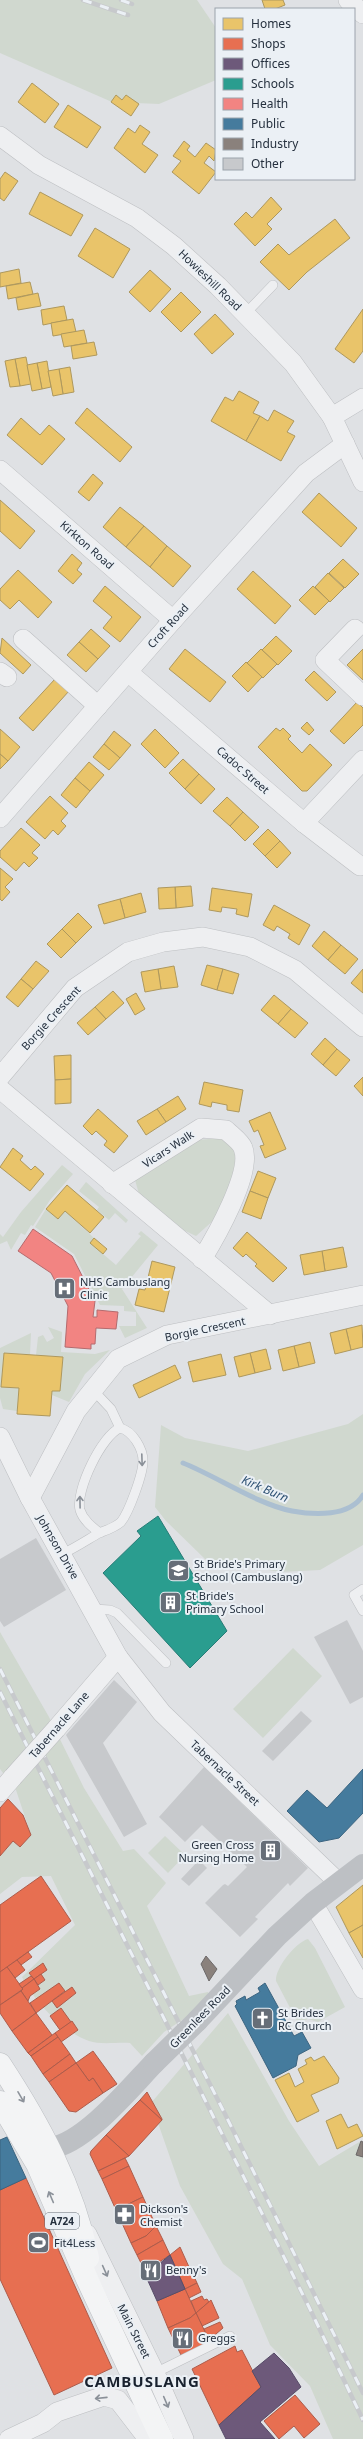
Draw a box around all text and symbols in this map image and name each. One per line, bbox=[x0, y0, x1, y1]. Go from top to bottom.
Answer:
legend bbox=[215, 8, 355, 180]
text: Homes bbox=[251, 15, 291, 32]
text: Shops bbox=[251, 35, 286, 52]
text: Offices bbox=[251, 55, 290, 72]
text: Schools bbox=[251, 75, 294, 92]
text: Health bbox=[251, 95, 288, 112]
text: Public bbox=[251, 115, 285, 132]
text: Industry bbox=[251, 135, 299, 152]
text: Other bbox=[251, 155, 284, 172]
street label: Howieshill Road bbox=[176, 246, 245, 314]
street label: Kirkton Road bbox=[57, 517, 117, 572]
street label: Croft Road bbox=[144, 600, 192, 651]
street label: Cadoc Street bbox=[214, 743, 273, 797]
street label: Borgie Crescent bbox=[18, 982, 84, 1053]
street label: Vicars Walk bbox=[139, 1126, 196, 1171]
place label: NHS Cambuslang Clinic bbox=[80, 1274, 170, 1302]
hospital icon: NHS Cambuslang Clinic bbox=[51, 1275, 77, 1301]
street label: Borgie Crescent bbox=[163, 1313, 247, 1344]
one-way arrow bbox=[138, 1454, 145, 1467]
water label: Kirk Burn bbox=[239, 1471, 291, 1506]
one-way arrow bbox=[76, 1496, 84, 1509]
street label: Johnson Drive bbox=[33, 1511, 83, 1582]
place label: St Bride's Primary School (Cambuslang) bbox=[194, 1556, 303, 1584]
school or university icon: St Bride's Primary School (Cambuslang) bbox=[166, 1557, 192, 1583]
place label: St Bride's Primary School bbox=[186, 1588, 264, 1616]
building icon: St Bride's Primary School bbox=[157, 1589, 183, 1615]
street label: Tabernacle Lane bbox=[25, 1688, 92, 1761]
street label: Tabernacle Street bbox=[187, 1737, 263, 1809]
place label: Green Cross Nursing Home bbox=[178, 1837, 254, 1865]
building icon: Green Cross Nursing Home bbox=[257, 1838, 283, 1864]
street label: Greenlees Road bbox=[166, 1982, 233, 2051]
place label: St Brides RC Church bbox=[278, 2005, 332, 2033]
church icon: St Brides RC Church bbox=[250, 2006, 276, 2032]
one-way arrow bbox=[18, 2091, 26, 2103]
one-way arrow bbox=[47, 2191, 54, 2203]
place label: Dickson's Chemist bbox=[140, 2201, 188, 2229]
pharmacy icon: Dickson's Chemist bbox=[112, 2202, 138, 2228]
road number: A724 bbox=[45, 2213, 79, 2229]
sports icon: Fit4Less bbox=[26, 2230, 52, 2256]
place label: Fit4Less bbox=[54, 2235, 95, 2250]
restaurant icon: Benny's bbox=[138, 2257, 164, 2283]
place label: Benny's bbox=[166, 2262, 206, 2277]
one-way arrow bbox=[102, 2265, 110, 2277]
street label: Main Street bbox=[114, 2301, 155, 2361]
restaurant icon: Greggs bbox=[170, 2325, 196, 2351]
place label: Greggs bbox=[198, 2330, 235, 2345]
district label: CAMBUSLANG bbox=[84, 2371, 200, 2391]
one-way arrow bbox=[95, 2394, 108, 2401]
one-way arrow bbox=[163, 2395, 170, 2407]

